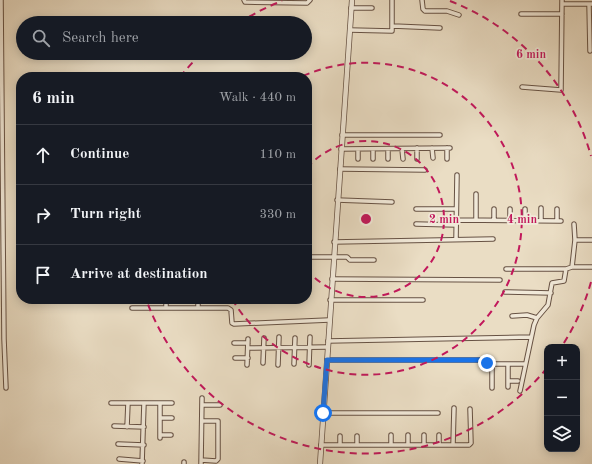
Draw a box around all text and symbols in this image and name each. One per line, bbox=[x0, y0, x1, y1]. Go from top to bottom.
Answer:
search box bbox=[16, 16, 312, 60]
icon: search bbox=[30, 27, 52, 49]
text: Search here bbox=[62, 31, 139, 46]
text: 6 min bbox=[516, 49, 546, 61]
text: 6 min bbox=[32, 90, 75, 107]
text: Walk · 440 m bbox=[219, 91, 296, 104]
icon: ahead bbox=[32, 144, 54, 166]
text: Continue bbox=[70, 147, 129, 162]
text: 110 m bbox=[259, 148, 296, 161]
icon: right bbox=[32, 204, 54, 226]
text: Turn right bbox=[70, 207, 141, 222]
text: 330 m bbox=[259, 208, 296, 221]
centre of rings bbox=[359, 212, 373, 226]
text: 2 min bbox=[429, 214, 459, 226]
text: 4 min bbox=[507, 214, 537, 226]
icon: arrive bbox=[32, 264, 54, 286]
text: Arrive at destination bbox=[70, 267, 208, 282]
map controls bbox=[544, 344, 580, 452]
button: + bbox=[544, 344, 580, 380]
route end bbox=[478, 354, 496, 372]
button: − bbox=[544, 380, 580, 416]
route start bbox=[314, 404, 332, 422]
button: layers bbox=[544, 416, 580, 452]

